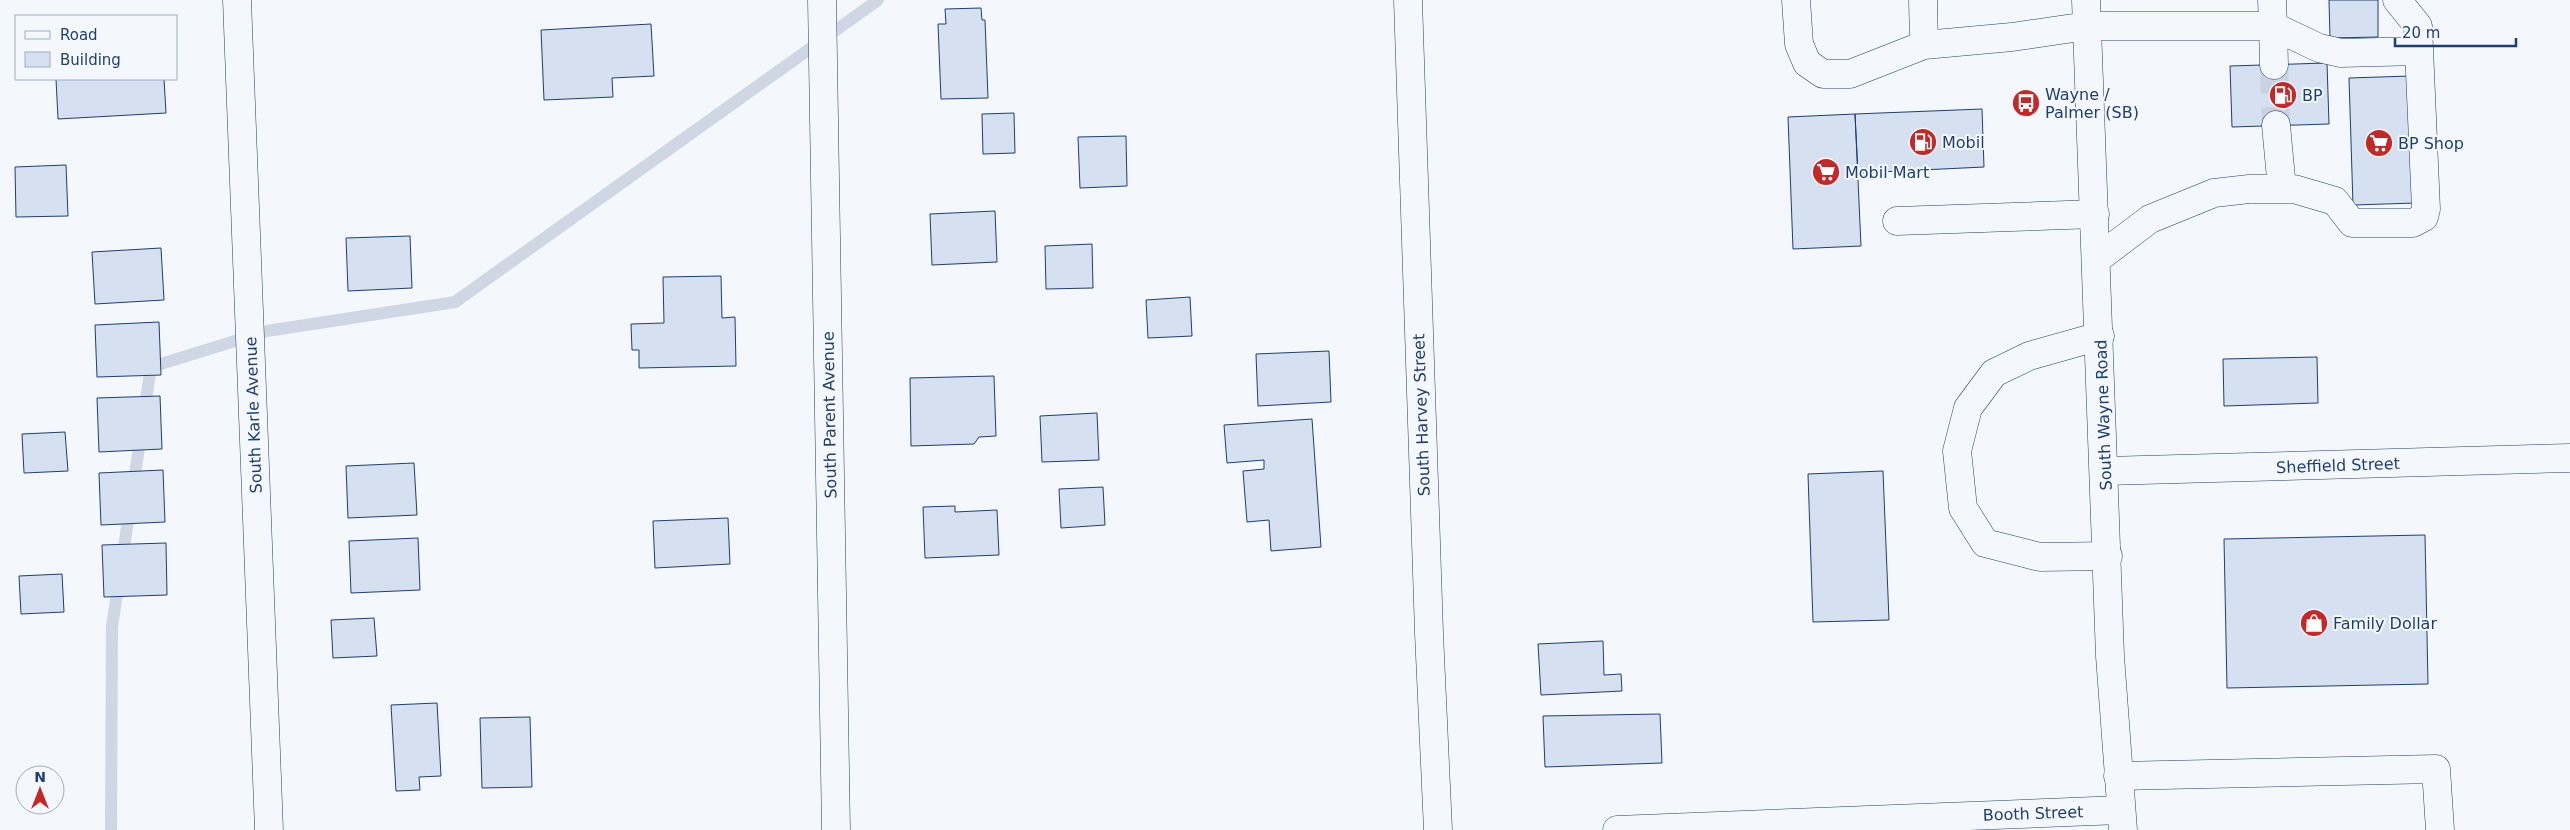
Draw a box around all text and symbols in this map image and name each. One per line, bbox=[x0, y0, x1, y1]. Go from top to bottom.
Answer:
legend bbox=[15, 15, 178, 80]
scale bar bbox=[2395, 15, 2516, 47]
text: 20 m bbox=[2402, 24, 2440, 42]
text: Road bbox=[60, 26, 98, 44]
text: Building bbox=[60, 51, 121, 69]
fuel station icon: BP bbox=[2268, 80, 2298, 110]
place label: Wayne / Palmer (SB) bbox=[2045, 85, 2139, 122]
place label: BP bbox=[2302, 86, 2323, 105]
bus stop icon: Wayne / Palmer (SB) bbox=[2011, 88, 2041, 118]
fuel station icon: Mobil bbox=[1908, 127, 1938, 157]
supermarket icon: BP Shop bbox=[2364, 128, 2394, 158]
place label: Mobil bbox=[1942, 133, 1985, 152]
place label: BP Shop bbox=[2398, 134, 2464, 153]
supermarket icon: Mobil Mart bbox=[1811, 157, 1841, 187]
place label: Mobil Mart bbox=[1845, 163, 1929, 182]
street label: South Parent Avenue bbox=[819, 331, 840, 499]
street label: South Harvey Street bbox=[1409, 333, 1434, 497]
street label: South Karle Avenue bbox=[241, 336, 266, 494]
street label: South Wayne Road bbox=[2091, 339, 2116, 491]
street label: Sheffield Street bbox=[2276, 454, 2400, 477]
shop icon: Family Dollar bbox=[2299, 608, 2329, 638]
place label: Family Dollar bbox=[2333, 614, 2437, 633]
north arrow bbox=[15, 765, 65, 815]
text: N bbox=[34, 769, 46, 785]
street label: Booth Street bbox=[1982, 802, 2084, 825]

